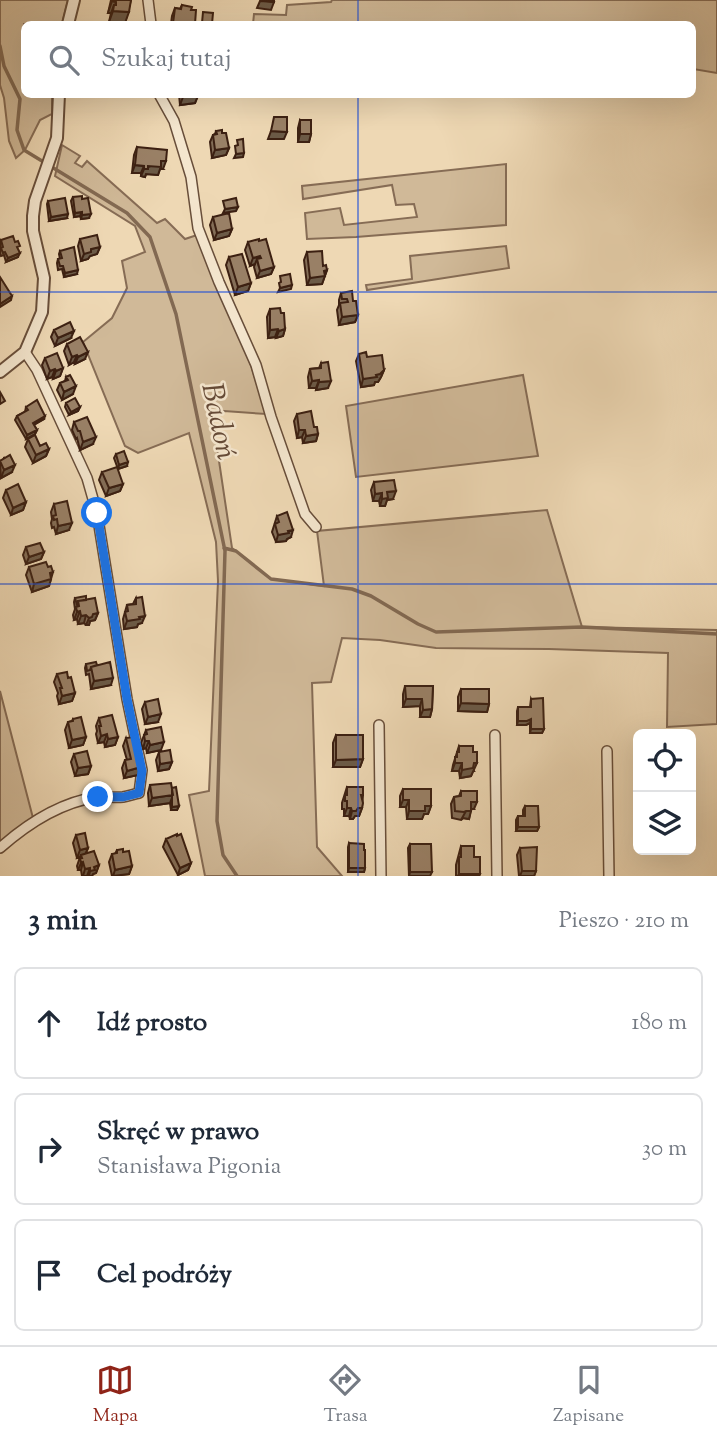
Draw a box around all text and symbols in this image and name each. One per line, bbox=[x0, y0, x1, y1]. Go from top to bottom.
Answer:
search box bbox=[21, 21, 696, 98]
icon: search bbox=[45, 41, 83, 79]
text: Szukaj tutaj bbox=[101, 41, 232, 78]
water label: Badoń bbox=[188, 379, 247, 464]
route start bbox=[81, 497, 112, 528]
map controls bbox=[633, 729, 696, 855]
button: locate bbox=[633, 729, 696, 792]
route end bbox=[82, 781, 113, 812]
button: layers bbox=[633, 792, 696, 855]
text: 3 min bbox=[28, 900, 98, 943]
text: Pieszo · 210 m bbox=[559, 905, 689, 938]
icon: ahead bbox=[30, 1004, 68, 1042]
text: Idź prosto bbox=[97, 1005, 207, 1042]
text: 180 m bbox=[632, 1007, 687, 1040]
text: Skręć w prawo bbox=[97, 1114, 259, 1151]
icon: right bbox=[30, 1130, 68, 1168]
text: 30 m bbox=[642, 1133, 687, 1166]
text: Stanisława Pigonia bbox=[97, 1151, 281, 1184]
icon: arrive bbox=[30, 1256, 68, 1294]
text: Cel podróży bbox=[97, 1257, 232, 1294]
tab: Mapa bbox=[93, 1361, 138, 1430]
tab: Trasa bbox=[324, 1361, 367, 1430]
tab: Zapisane bbox=[553, 1361, 624, 1430]

